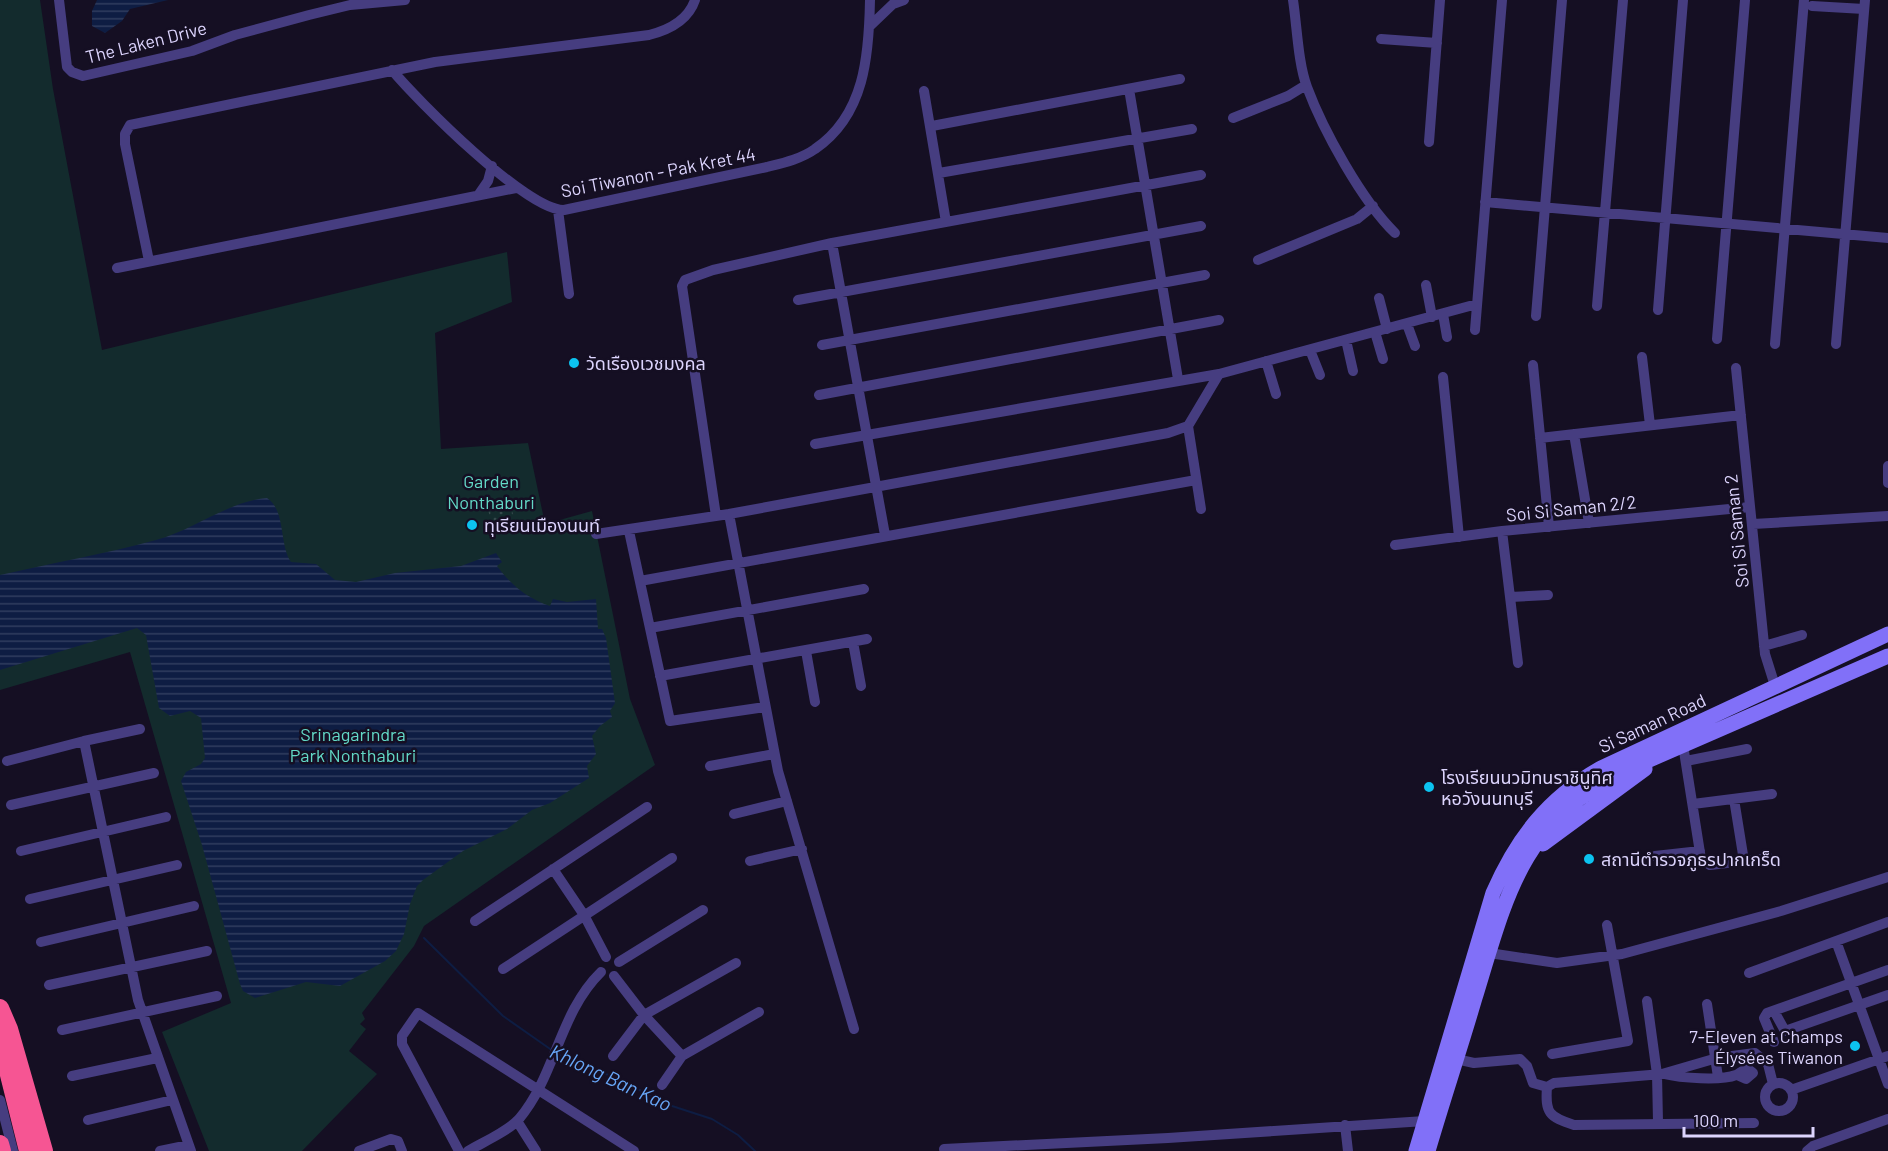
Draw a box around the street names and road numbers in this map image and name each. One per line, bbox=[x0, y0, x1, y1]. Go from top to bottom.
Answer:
street label: The Laken Drive bbox=[83, 16, 209, 68]
street label: Soi Tiwanon - Pak Kret 44 bbox=[559, 142, 757, 202]
street label: Soi Si Saman 2 bbox=[1719, 473, 1753, 589]
street label: Soi Si Saman 2/2 bbox=[1505, 490, 1637, 526]
street label: Si Saman Road bbox=[1595, 689, 1709, 757]

